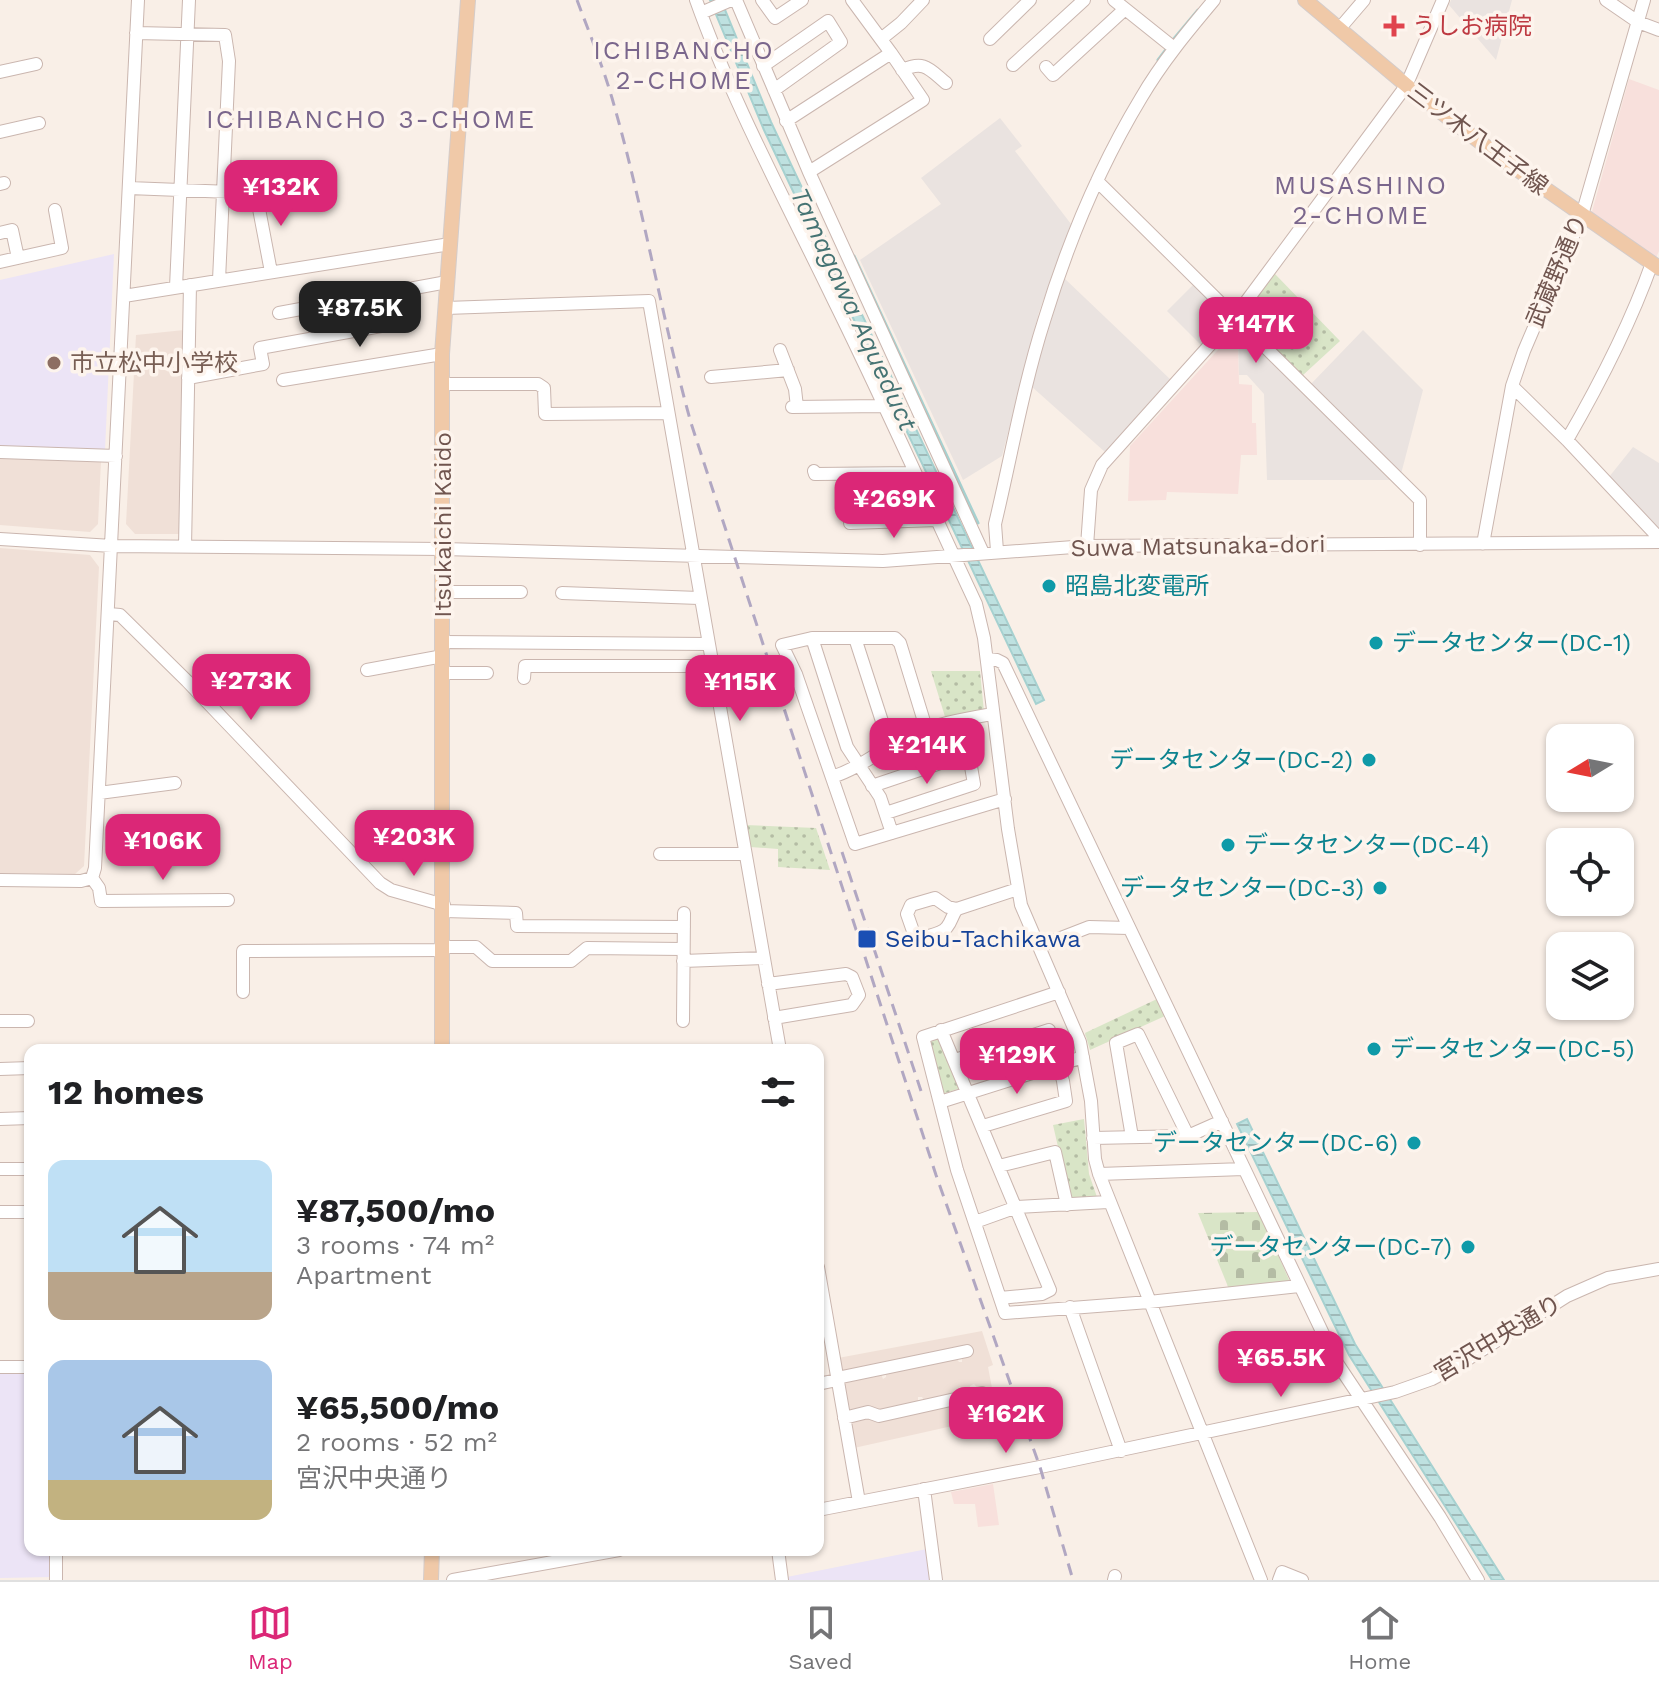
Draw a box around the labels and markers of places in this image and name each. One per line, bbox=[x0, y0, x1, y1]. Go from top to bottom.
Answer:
place label: うしお病院 bbox=[1412, 12, 1532, 40]
marker: うしお病院 bbox=[1383, 15, 1405, 37]
pin: ¥132K bbox=[225, 160, 337, 228]
pin: ¥87.5K bbox=[295, 281, 425, 349]
pin: ¥147K bbox=[1200, 297, 1312, 365]
place label: 市立松中小学校 bbox=[70, 349, 238, 377]
marker: 市立松中小学校 bbox=[45, 354, 63, 372]
pin: ¥269K bbox=[838, 472, 950, 540]
place label: 昭島北変電所 bbox=[1065, 572, 1209, 600]
marker: 昭島北変電所 bbox=[1040, 577, 1058, 595]
place label: データセンター(DC-1) bbox=[1392, 629, 1631, 657]
marker: データセンター(DC-1) bbox=[1367, 634, 1385, 652]
pin: ¥273K bbox=[195, 654, 307, 722]
pin: ¥115K bbox=[684, 655, 796, 723]
pin: ¥214K bbox=[871, 718, 983, 786]
place label: データセンター(DC-2) bbox=[1110, 746, 1353, 774]
marker: データセンター(DC-2) bbox=[1360, 751, 1378, 769]
pin: ¥203K bbox=[358, 810, 470, 878]
pin: ¥106K bbox=[107, 814, 219, 882]
place label: データセンター(DC-4) bbox=[1244, 831, 1489, 859]
marker: データセンター(DC-4) bbox=[1219, 836, 1237, 854]
place label: データセンター(DC-3) bbox=[1120, 874, 1364, 902]
marker: データセンター(DC-3) bbox=[1371, 879, 1389, 897]
place label: Seibu-Tachikawa bbox=[885, 925, 1081, 953]
marker: Seibu-Tachikawa bbox=[856, 928, 878, 950]
pin: ¥129K bbox=[961, 1028, 1073, 1096]
place label: データセンター(DC-5) bbox=[1390, 1035, 1634, 1063]
marker: データセンター(DC-5) bbox=[1365, 1040, 1383, 1058]
place label: データセンター(DC-6) bbox=[1153, 1129, 1398, 1157]
marker: データセンター(DC-6) bbox=[1405, 1134, 1423, 1152]
place label: データセンター(DC-7) bbox=[1210, 1233, 1452, 1261]
marker: データセンター(DC-7) bbox=[1459, 1238, 1477, 1256]
pin: ¥65.5K bbox=[1216, 1331, 1346, 1399]
pin: ¥162K bbox=[950, 1387, 1062, 1455]

